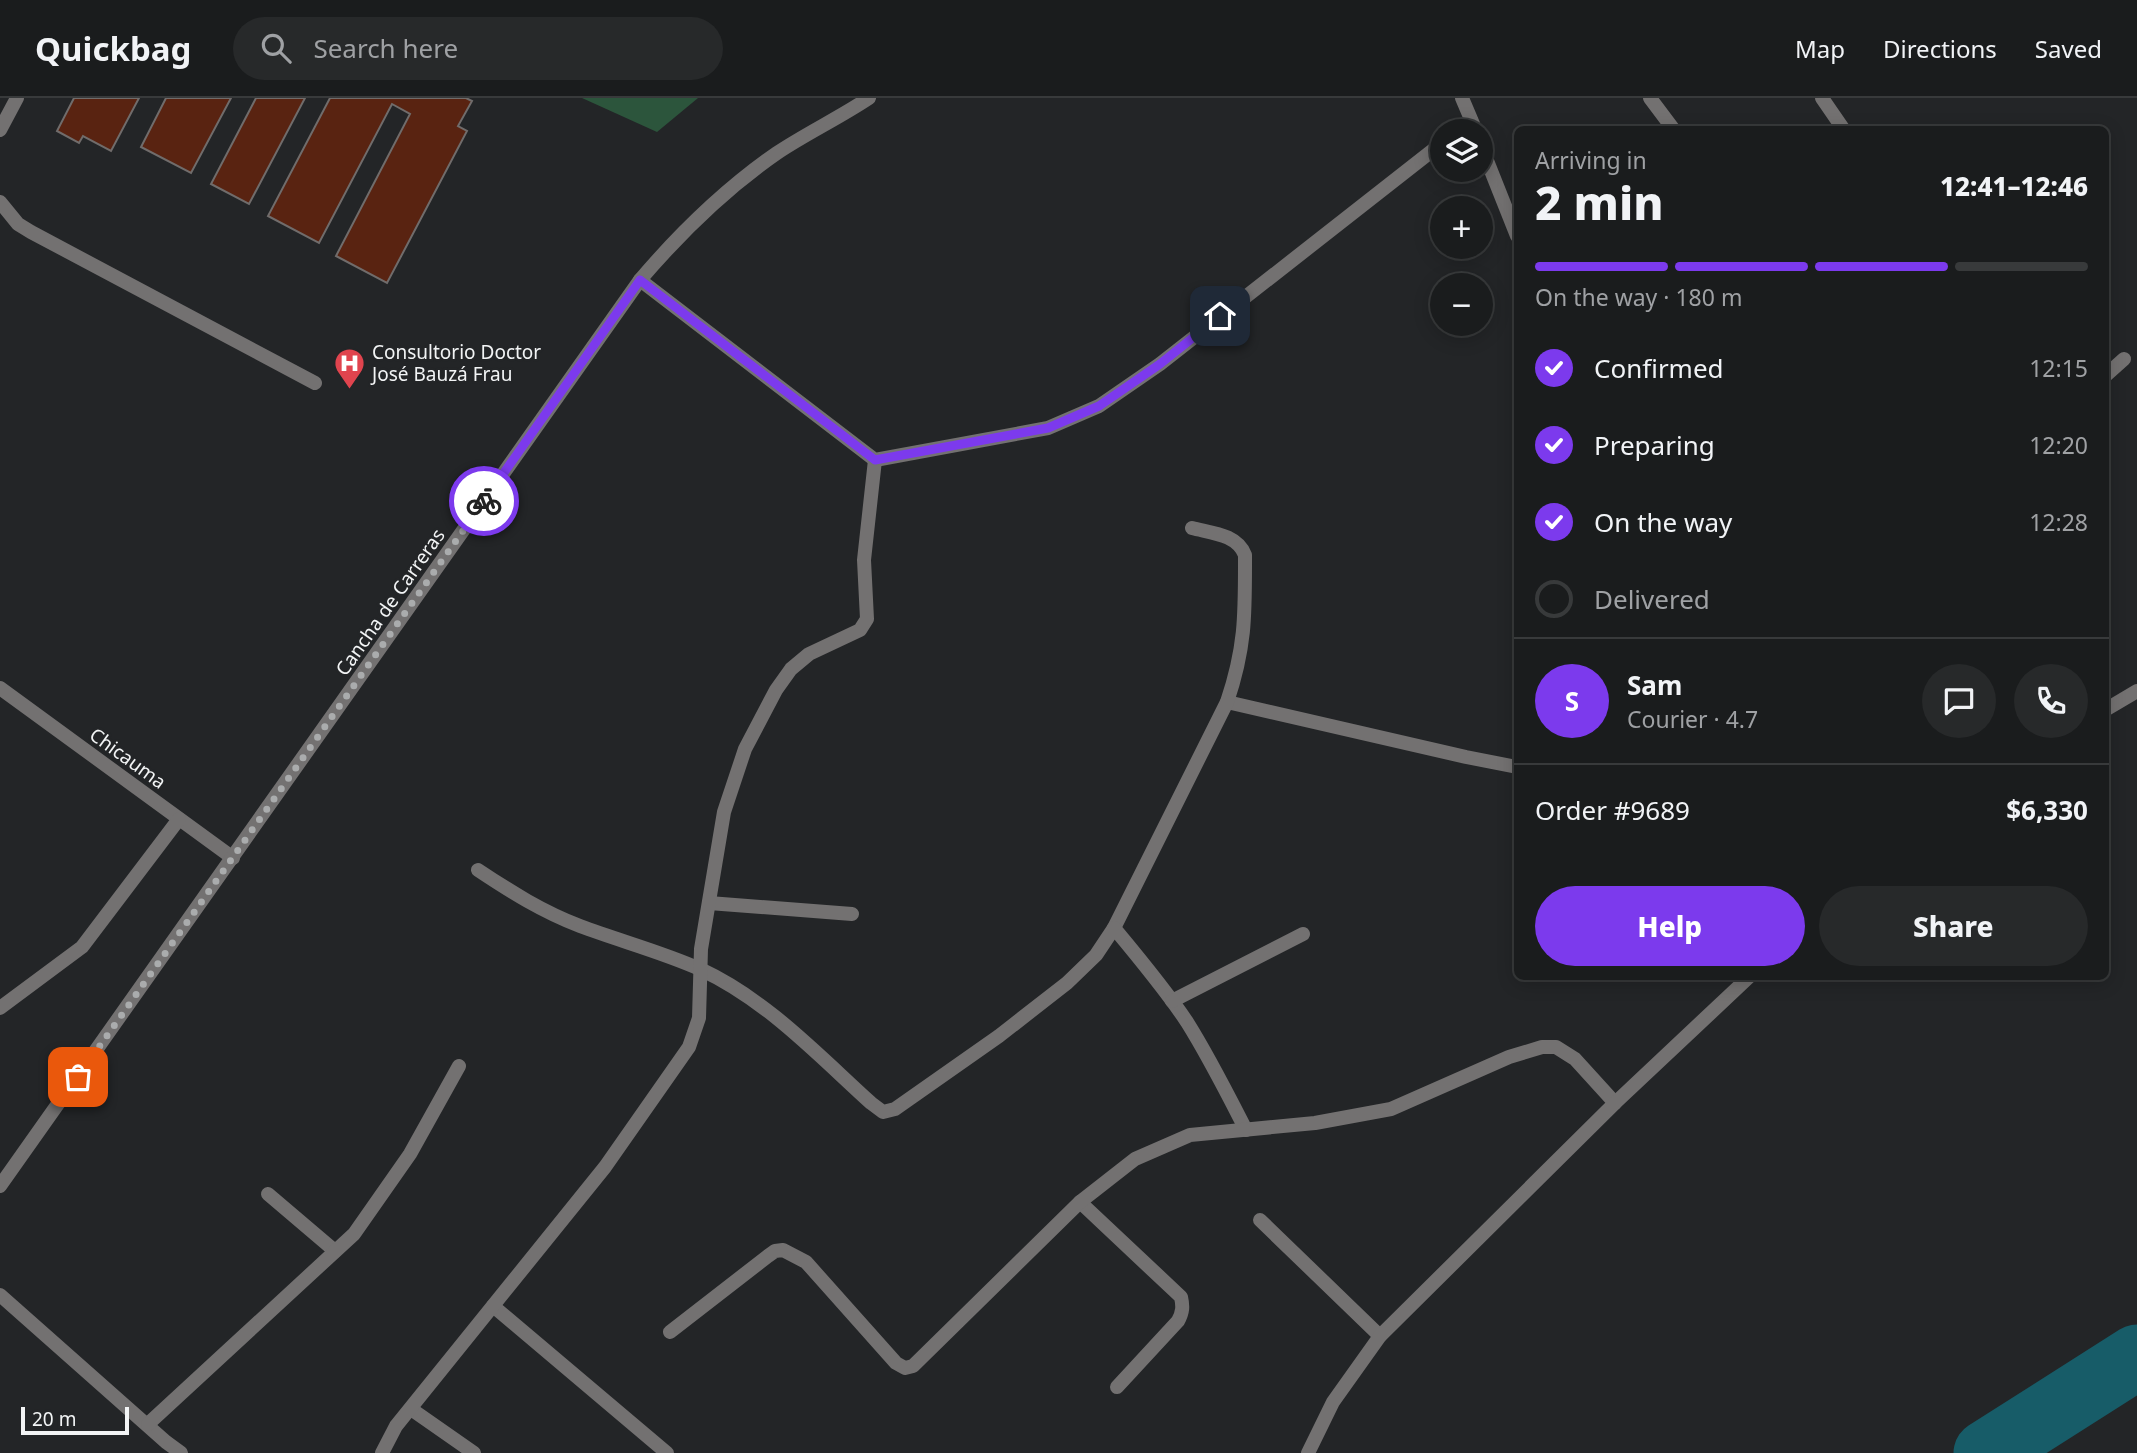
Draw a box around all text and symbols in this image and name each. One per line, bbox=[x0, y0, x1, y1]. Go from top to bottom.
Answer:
search box bbox=[233, 17, 723, 80]
text: Quickbag bbox=[35, 26, 191, 71]
icon: search bbox=[257, 29, 295, 67]
text: Search here bbox=[313, 30, 458, 66]
text: Map bbox=[1795, 32, 1845, 65]
text: Directions bbox=[1883, 32, 1997, 65]
text: Saved bbox=[2035, 32, 2102, 65]
map controls bbox=[1430, 119, 1493, 336]
button: layers bbox=[1430, 119, 1493, 182]
text: Arriving in bbox=[1535, 144, 1647, 176]
text: 12:41–12:46 bbox=[1940, 168, 2088, 204]
text: 2 min bbox=[1535, 171, 1664, 233]
button: + bbox=[1430, 196, 1493, 259]
button: − bbox=[1430, 273, 1493, 336]
text: On the way · 180 m bbox=[1535, 281, 1742, 313]
pin bbox=[1190, 286, 1250, 346]
icon: home bbox=[1201, 297, 1239, 335]
place label: Consultorio Doctor José Bauzá Frau bbox=[370, 339, 541, 387]
hospital icon: Consultorio Doctor José Bauzá Frau bbox=[332, 346, 366, 390]
icon: check bbox=[1535, 349, 1573, 387]
text: Confirmed bbox=[1594, 350, 1724, 386]
text: 12:15 bbox=[2029, 352, 2088, 384]
icon: check bbox=[1535, 426, 1573, 464]
text: Preparing bbox=[1594, 427, 1715, 463]
text: 12:20 bbox=[2029, 429, 2088, 461]
courier bbox=[449, 466, 519, 536]
icon: bike bbox=[465, 482, 503, 520]
icon: check bbox=[1535, 503, 1573, 541]
text: On the way bbox=[1594, 504, 1732, 540]
text: 12:28 bbox=[2029, 506, 2088, 538]
street label: Cancha de Carreras bbox=[329, 523, 451, 681]
text: Delivered bbox=[1594, 581, 1710, 617]
button: chat bbox=[1922, 664, 1996, 738]
button: phone bbox=[2014, 664, 2088, 738]
text: Sam bbox=[1627, 667, 1682, 703]
text: S bbox=[1565, 683, 1579, 719]
text: Courier · 4.7 bbox=[1627, 703, 1758, 735]
street label: Chicauma bbox=[85, 721, 171, 795]
text: Order #9689 bbox=[1535, 792, 1690, 828]
text: $6,330 bbox=[2006, 792, 2088, 828]
button: Help bbox=[1535, 886, 1805, 966]
button: Share bbox=[1819, 886, 2088, 966]
pin bbox=[48, 1047, 108, 1107]
icon: bag bbox=[59, 1058, 97, 1096]
scale bar bbox=[21, 1404, 130, 1436]
text: 20 m bbox=[32, 1406, 76, 1432]

